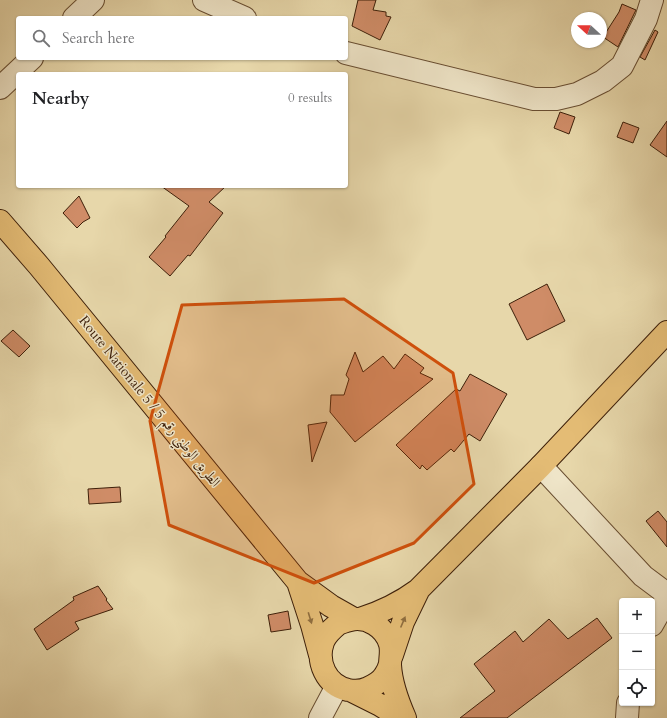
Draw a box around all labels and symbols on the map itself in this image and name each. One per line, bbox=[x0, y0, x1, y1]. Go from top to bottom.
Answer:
north arrow bbox=[571, 12, 607, 48]
street label: Route Nationale 5 / الطريق الوطني رقم 5 bbox=[71, 312, 225, 493]
one-way arrow bbox=[307, 612, 313, 624]
one-way arrow bbox=[401, 615, 407, 627]

